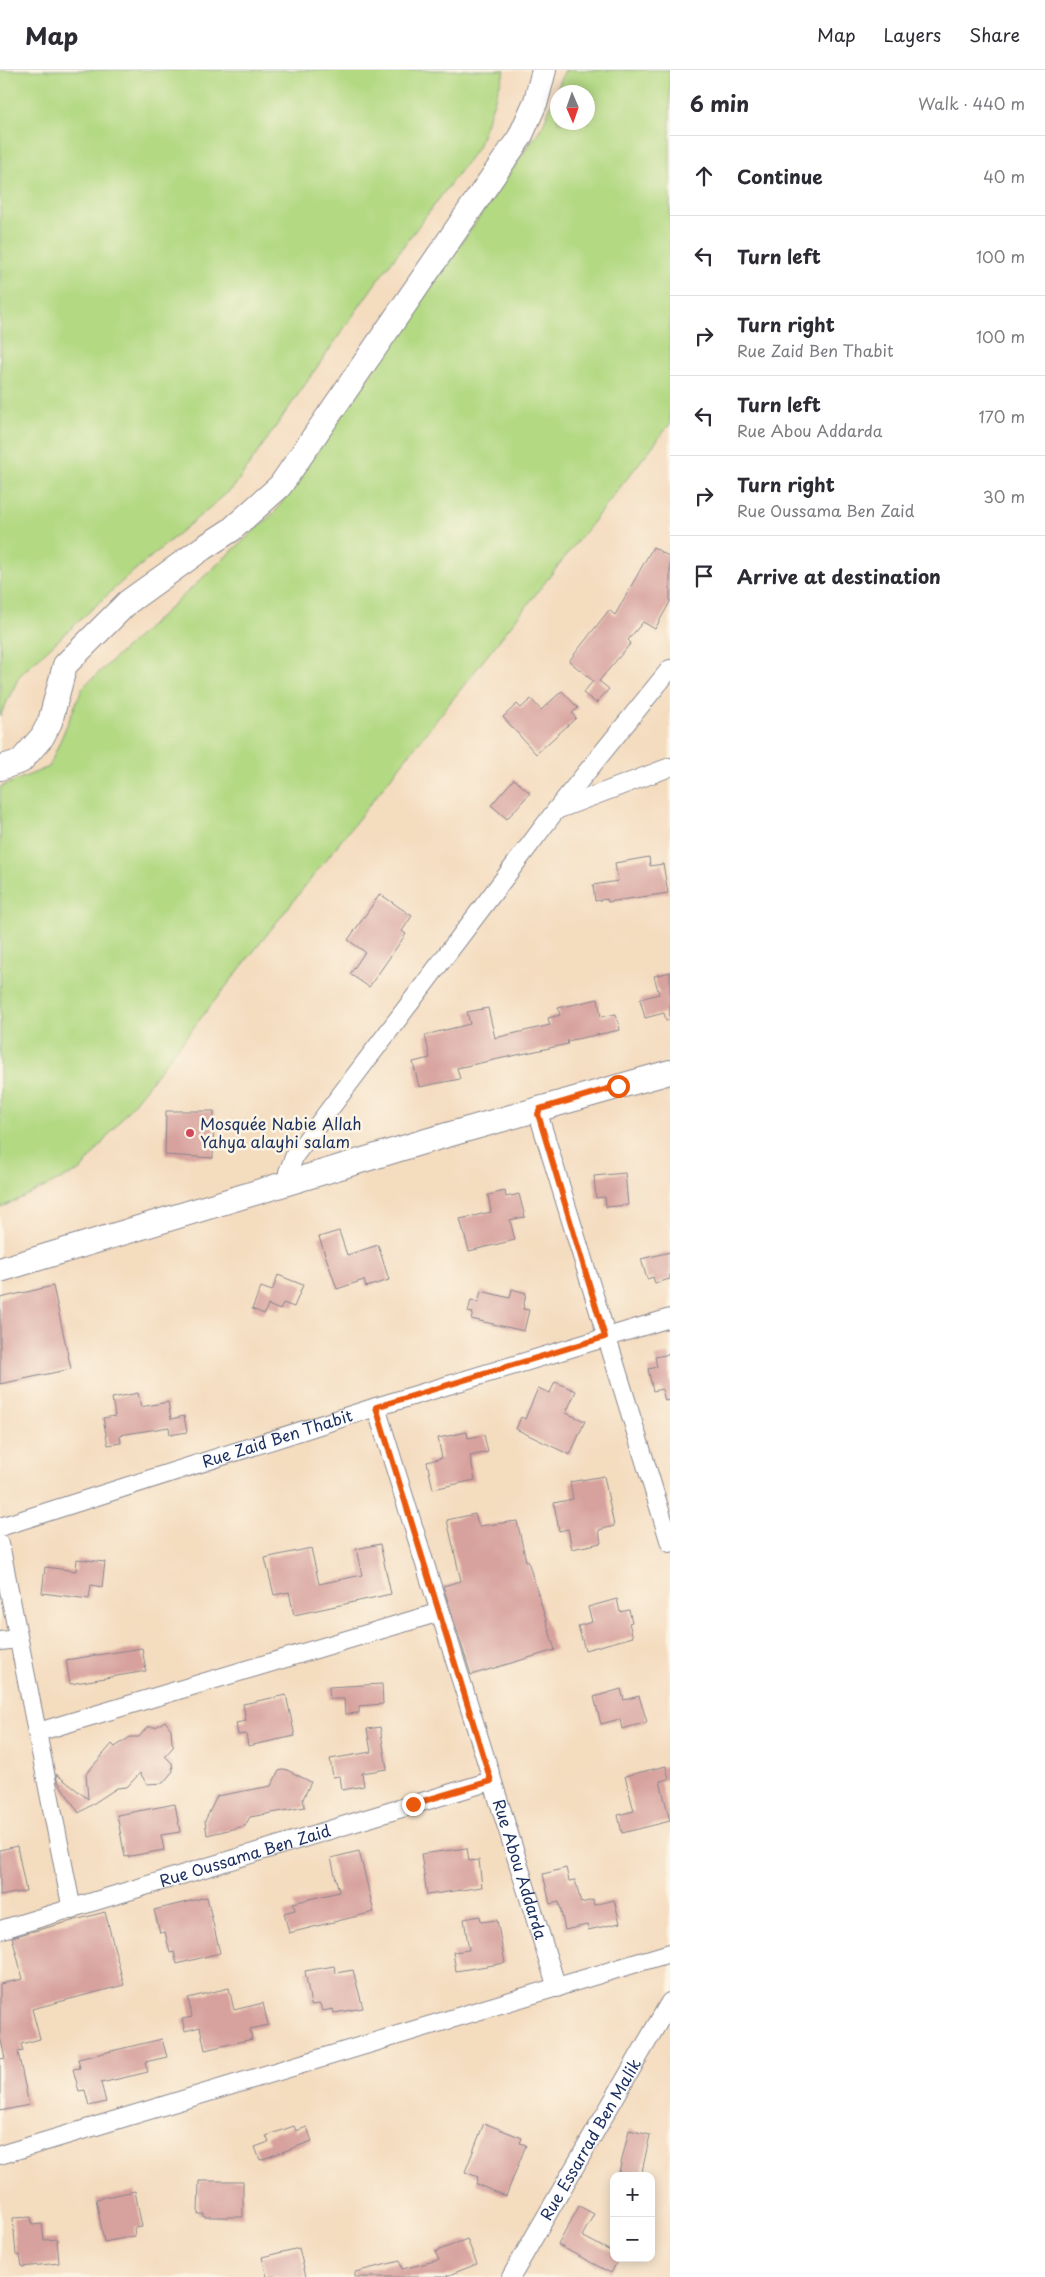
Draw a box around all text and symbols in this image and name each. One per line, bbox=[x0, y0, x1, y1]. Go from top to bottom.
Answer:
text: Map bbox=[25, 17, 78, 53]
text: Map bbox=[817, 21, 856, 48]
text: Layers bbox=[884, 21, 941, 48]
text: Share bbox=[969, 21, 1020, 48]
north arrow bbox=[550, 85, 595, 130]
text: 6 min bbox=[690, 87, 749, 119]
text: Walk · 440 m bbox=[918, 91, 1025, 115]
icon: ahead bbox=[690, 162, 718, 190]
text: Continue bbox=[737, 162, 823, 190]
text: 40 m bbox=[983, 164, 1025, 188]
icon: left bbox=[690, 242, 718, 270]
text: Turn left bbox=[737, 242, 821, 270]
text: 100 m bbox=[976, 244, 1025, 268]
text: Turn right bbox=[737, 310, 835, 338]
icon: right bbox=[690, 322, 718, 350]
text: 100 m bbox=[976, 324, 1025, 348]
text: Rue Zaid Ben Thabit bbox=[737, 338, 893, 362]
text: Turn left bbox=[737, 390, 821, 418]
icon: left bbox=[690, 402, 718, 430]
text: 170 m bbox=[979, 404, 1025, 428]
text: Rue Abou Addarda bbox=[737, 418, 882, 442]
text: Turn right bbox=[737, 470, 835, 498]
icon: right bbox=[690, 482, 718, 510]
text: 30 m bbox=[983, 484, 1025, 508]
text: Rue Oussama Ben Zaid bbox=[737, 498, 914, 522]
icon: arrive bbox=[690, 562, 718, 590]
text: Arrive at destination bbox=[737, 562, 941, 590]
route start bbox=[607, 1075, 630, 1098]
place label: Mosquée Nabie Allah Yahya alayhi salam bbox=[200, 1111, 362, 1153]
marker: Mosquée Nabie Allah Yahya alayhi salam bbox=[184, 1127, 196, 1139]
street label: Rue Zaid Ben Thabit bbox=[199, 1402, 356, 1473]
route end bbox=[402, 1793, 425, 1816]
street label: Rue Abou Addarda bbox=[488, 1796, 554, 1942]
street label: Rue Oussama Ben Zaid bbox=[156, 1817, 333, 1892]
street label: Rue Essarrad Ben Malik bbox=[533, 2053, 646, 2224]
map controls bbox=[610, 2172, 655, 2262]
button: + bbox=[610, 2172, 655, 2217]
button: − bbox=[610, 2217, 655, 2262]

